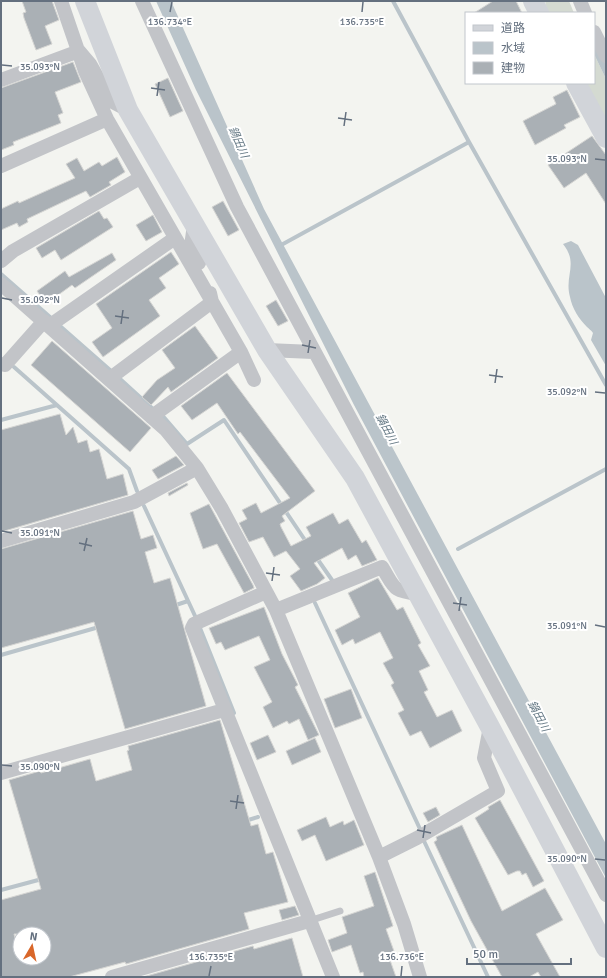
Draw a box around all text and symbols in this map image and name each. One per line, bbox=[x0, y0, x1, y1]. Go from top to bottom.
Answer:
legend bbox=[465, 12, 595, 84]
text: 136.734°E bbox=[148, 16, 193, 28]
text: 136.735°E bbox=[340, 16, 385, 28]
text: 道路 bbox=[501, 21, 525, 36]
text: 水域 bbox=[501, 41, 525, 56]
text: 35.093°N bbox=[20, 61, 60, 73]
text: 建物 bbox=[501, 61, 525, 76]
water label: 鍋田川 bbox=[226, 124, 252, 161]
text: 35.093°N bbox=[547, 153, 587, 165]
text: 35.092°N bbox=[20, 294, 60, 306]
text: 35.092°N bbox=[547, 386, 587, 398]
water label: 鍋田川 bbox=[373, 412, 401, 448]
text: 35.091°N bbox=[20, 527, 60, 539]
text: 35.091°N bbox=[547, 620, 587, 632]
water label: 鍋田川 bbox=[525, 699, 553, 735]
text: 35.090°N bbox=[20, 761, 60, 773]
text: 35.090°N bbox=[547, 853, 587, 865]
north arrow bbox=[12, 926, 52, 966]
text: N bbox=[29, 930, 38, 944]
scale bar bbox=[467, 940, 571, 966]
text: 50 m bbox=[473, 947, 498, 962]
text: 136.735°E bbox=[189, 951, 234, 963]
text: 136.736°E bbox=[380, 951, 425, 963]

